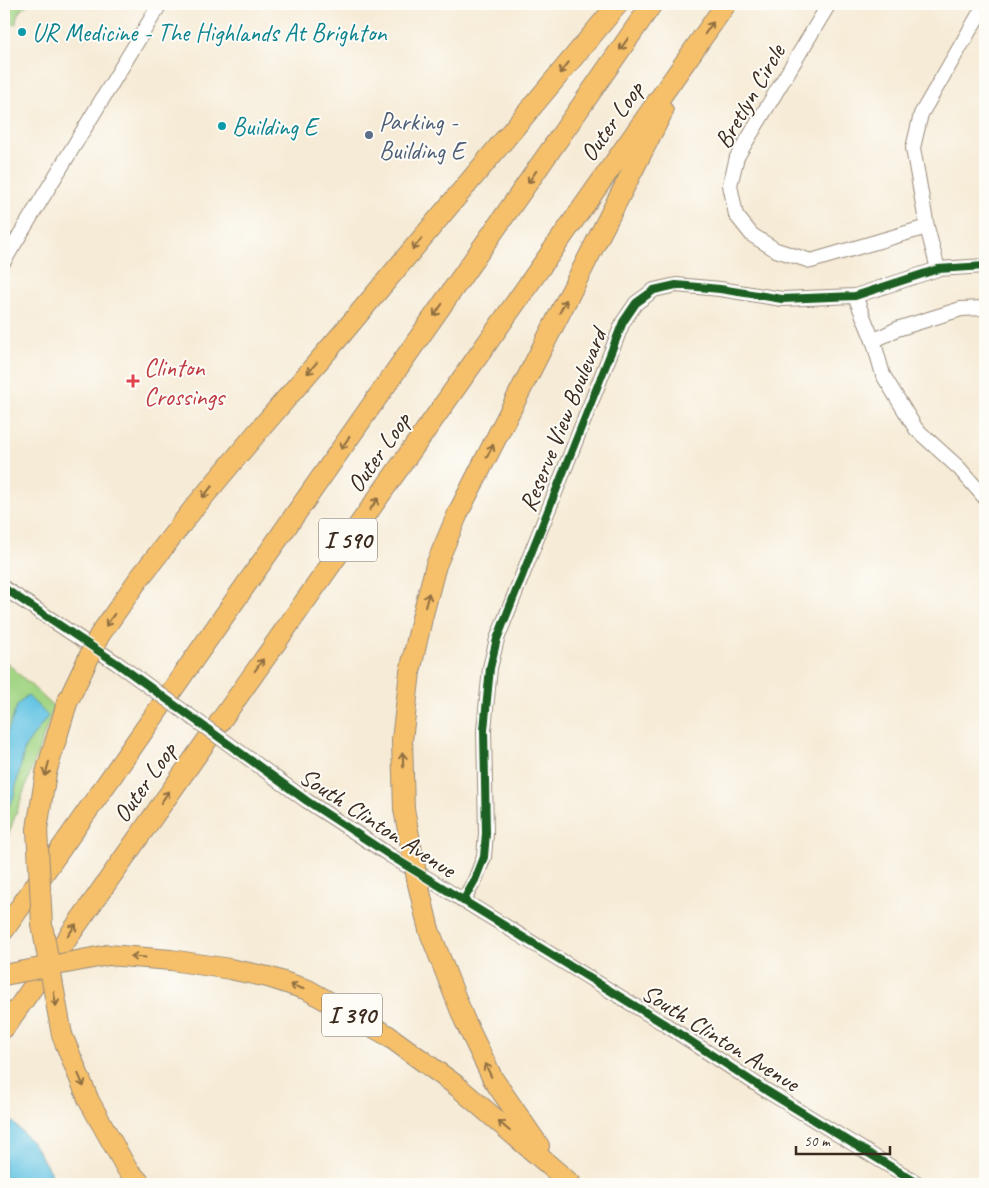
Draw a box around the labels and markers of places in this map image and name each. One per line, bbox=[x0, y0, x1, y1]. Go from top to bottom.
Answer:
place label: UR Medicine - The Highlands At Brighton bbox=[32, 17, 387, 49]
marker: UR Medicine - The Highlands At Brighton bbox=[16, 26, 28, 38]
place label: Parking - Building E bbox=[379, 106, 467, 167]
place label: Building E bbox=[232, 111, 320, 143]
marker: Building E bbox=[216, 120, 228, 132]
marker: Parking - Building E bbox=[363, 129, 375, 141]
place label: Clinton Crossings bbox=[144, 352, 226, 413]
marker: Clinton Crossings bbox=[126, 374, 140, 388]

